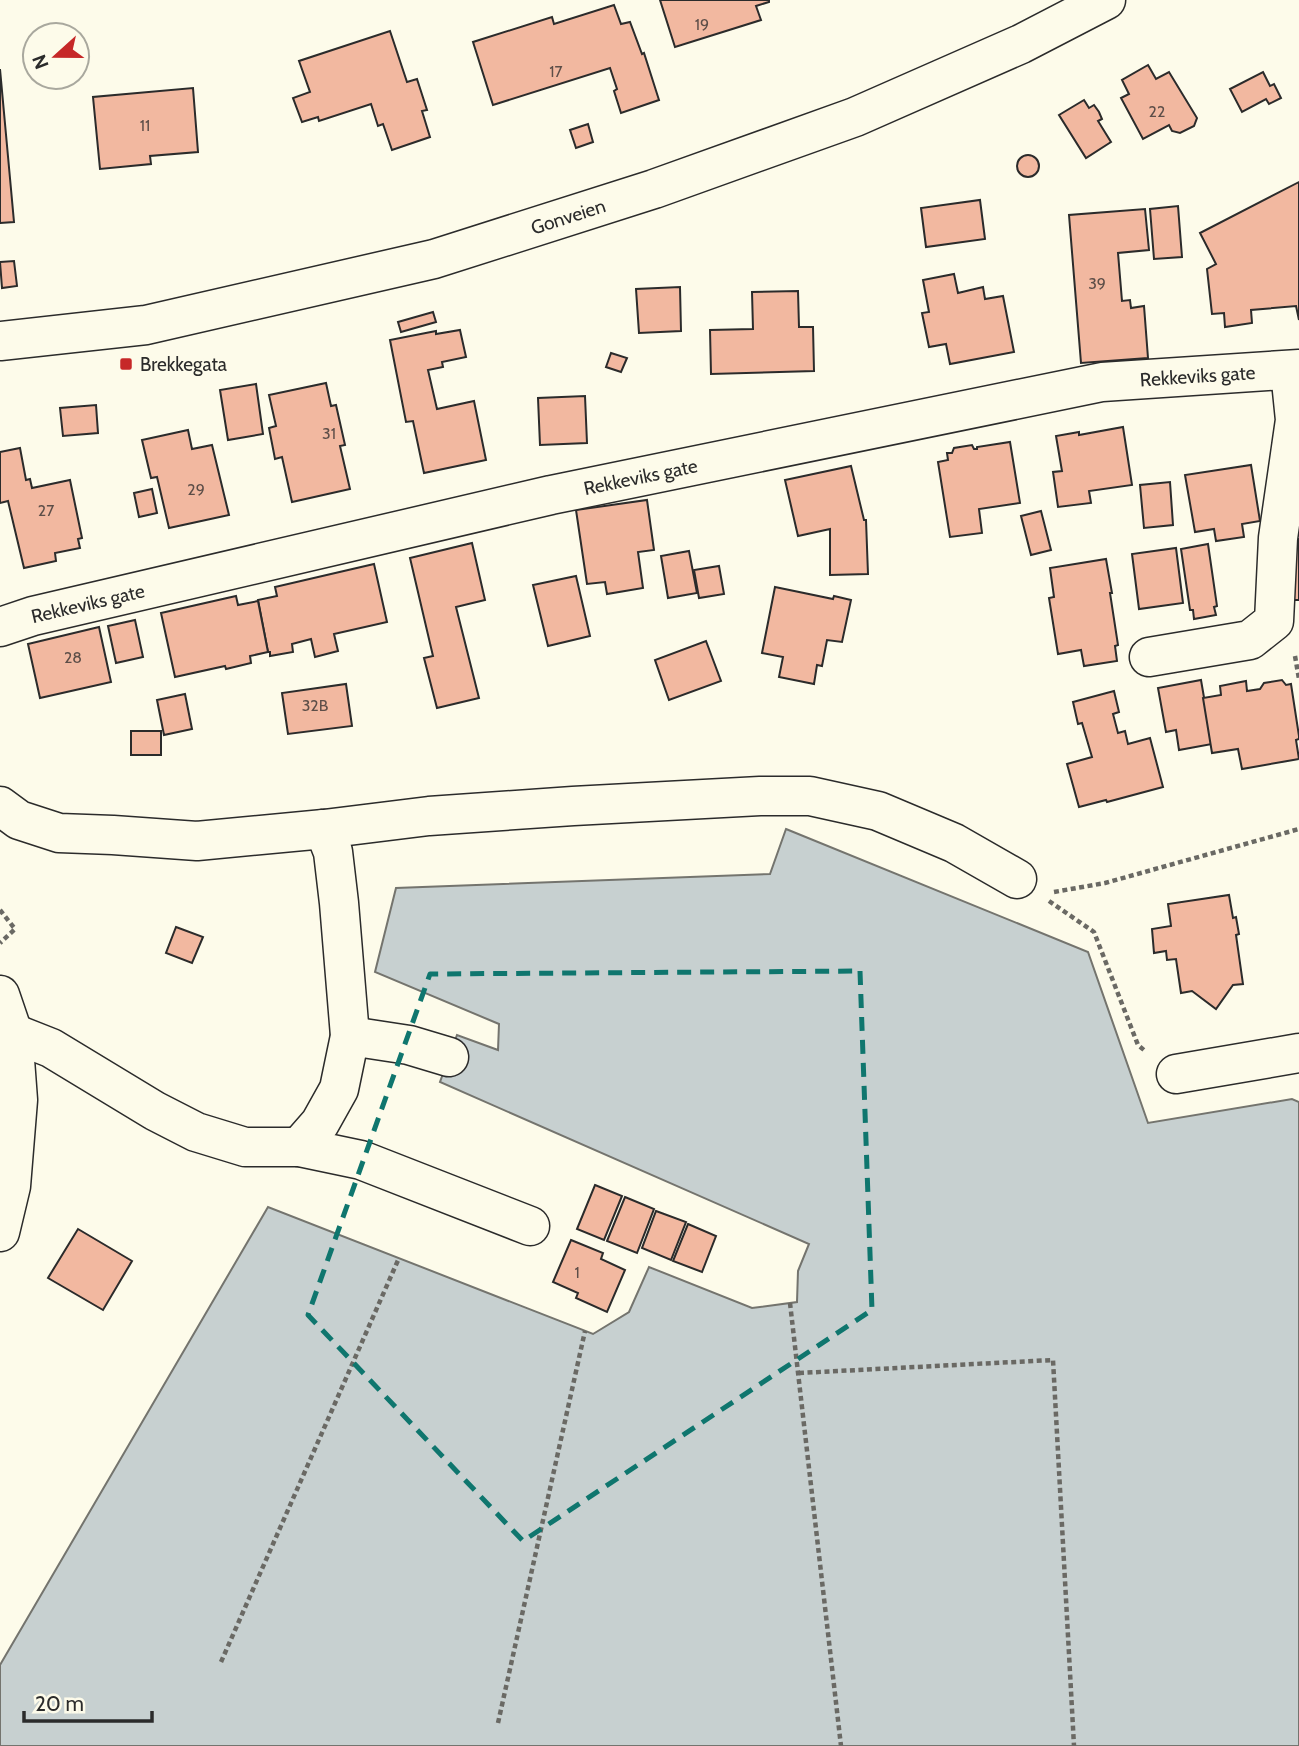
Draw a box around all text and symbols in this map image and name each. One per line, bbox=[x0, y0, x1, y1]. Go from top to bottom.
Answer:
house number: 19 bbox=[695, 15, 709, 34]
north arrow bbox=[21, 21, 91, 91]
text: N bbox=[27, 52, 54, 72]
house number: 17 bbox=[549, 62, 563, 81]
house number: 22 bbox=[1149, 102, 1165, 121]
house number: 11 bbox=[140, 116, 150, 135]
street label: Gonveien bbox=[528, 194, 608, 239]
house number: 39 bbox=[1088, 274, 1106, 293]
place label: Brekkegata bbox=[140, 353, 227, 376]
marker: Brekkegata bbox=[118, 356, 134, 372]
street label: Rekkeviks gate bbox=[1139, 361, 1256, 391]
house number: 31 bbox=[322, 424, 336, 443]
street label: Rekkeviks gate bbox=[582, 454, 700, 500]
house number: 29 bbox=[187, 480, 205, 499]
house number: 27 bbox=[38, 501, 54, 520]
street label: Rekkeviks gate bbox=[29, 579, 147, 628]
house number: 28 bbox=[64, 648, 82, 667]
house number: 32B bbox=[302, 696, 329, 715]
house number: 1 bbox=[574, 1263, 580, 1282]
scale bar bbox=[24, 1680, 152, 1724]
text: 20 m bbox=[35, 1691, 84, 1716]

